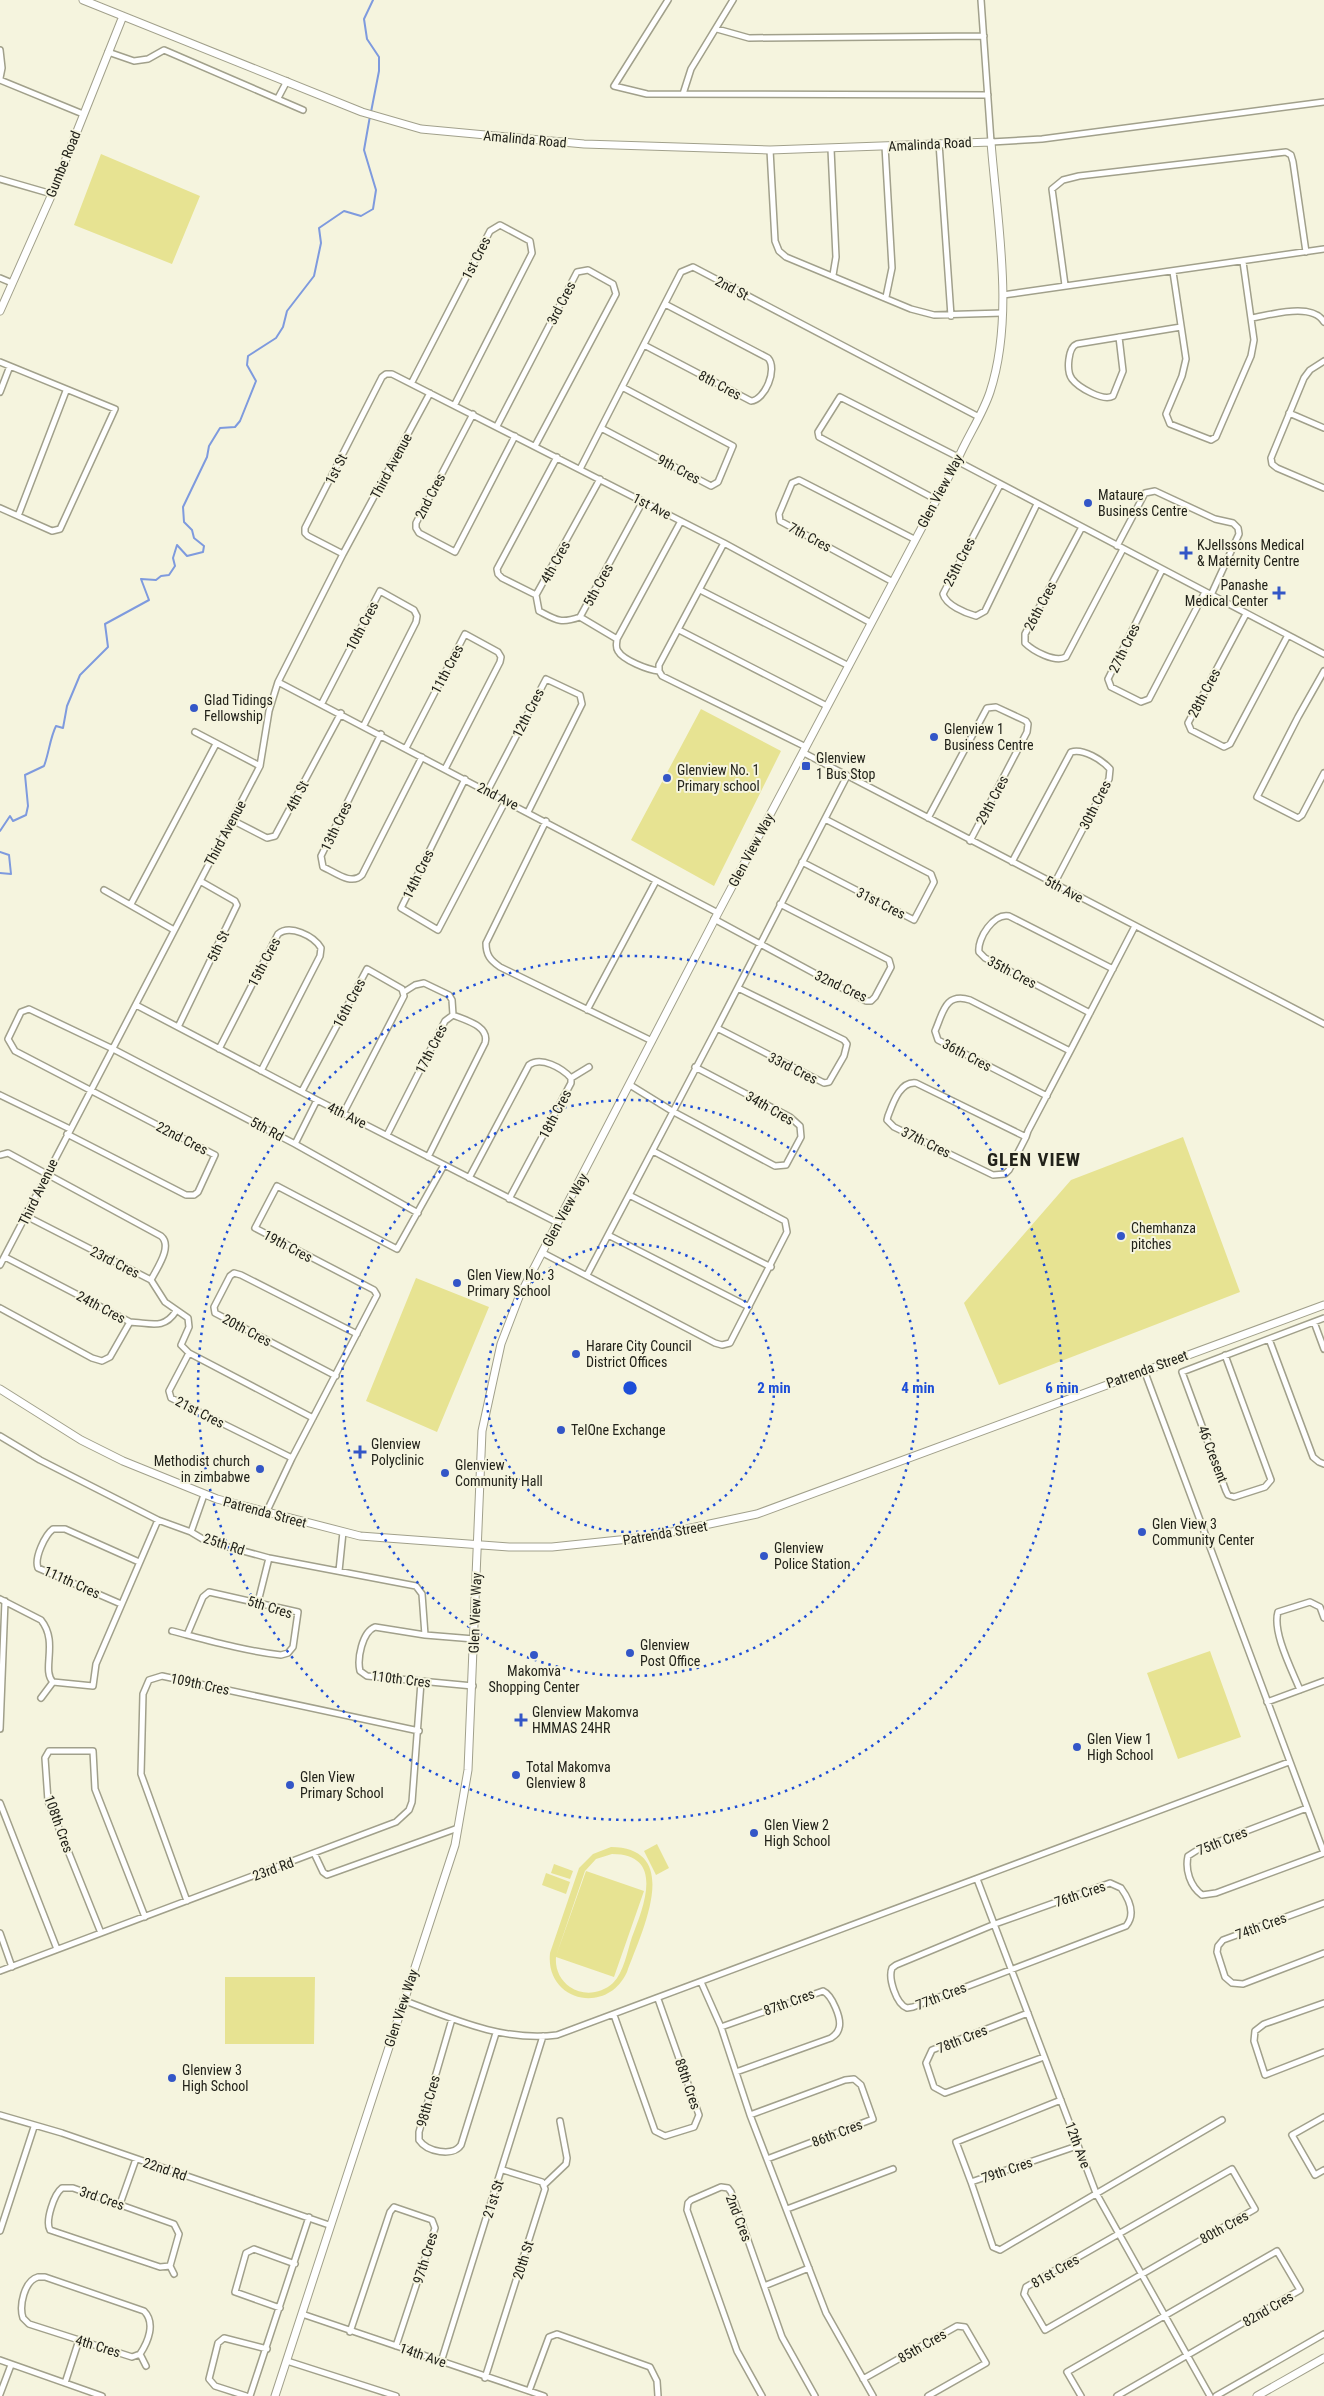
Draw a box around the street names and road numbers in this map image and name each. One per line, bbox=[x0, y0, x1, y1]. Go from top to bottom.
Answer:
street label: Amalinda Road bbox=[483, 127, 567, 151]
street label: Gumbe Road bbox=[42, 128, 84, 200]
street label: Amalinda Road bbox=[888, 134, 972, 154]
street label: 1st Cres bbox=[459, 234, 493, 282]
street label: 2nd St bbox=[713, 273, 751, 303]
street label: 3rd Cres bbox=[543, 279, 579, 327]
street label: 8th Cres bbox=[696, 367, 744, 403]
street label: Third Avenue bbox=[367, 430, 415, 501]
street label: 1st St bbox=[322, 451, 350, 487]
street label: 9th Cres bbox=[655, 451, 703, 487]
street label: Glen View Way bbox=[914, 451, 966, 530]
street label: 2nd Cres bbox=[412, 471, 448, 521]
street label: 1st Ave bbox=[630, 490, 674, 523]
street label: 7th Cres bbox=[786, 519, 834, 555]
street label: 25th Cres bbox=[940, 535, 978, 589]
street label: 4th Cres bbox=[537, 538, 573, 586]
street label: 5th Cres bbox=[580, 561, 616, 609]
street label: 26th Cres bbox=[1021, 579, 1059, 633]
street label: 10th Cres bbox=[343, 599, 381, 653]
street label: 27th Cres bbox=[1105, 621, 1143, 675]
street label: 11th Cres bbox=[428, 642, 466, 696]
street label: 28th Cres bbox=[1185, 666, 1223, 720]
street label: 12th Cres bbox=[509, 686, 547, 740]
street label: 29th Cres bbox=[973, 773, 1011, 827]
street label: 4th St bbox=[282, 778, 312, 814]
street label: 30th Cres bbox=[1076, 778, 1114, 832]
street label: 2nd Ave bbox=[475, 779, 522, 813]
street label: Third Avenue bbox=[201, 797, 249, 868]
street label: 13th Cres bbox=[317, 799, 355, 853]
street label: Glen View Way bbox=[725, 810, 777, 889]
street label: 14th Cres bbox=[399, 847, 437, 901]
street label: 5th Ave bbox=[1042, 872, 1086, 906]
street label: 31st Cres bbox=[854, 884, 908, 922]
street label: 5th St bbox=[204, 928, 232, 964]
street label: 15th Cres bbox=[245, 935, 283, 989]
street label: 35th Cres bbox=[985, 953, 1039, 991]
street label: 32nd Cres bbox=[812, 967, 870, 1005]
street label: 16th Cres bbox=[330, 976, 368, 1030]
street label: 17th Cres bbox=[412, 1022, 450, 1076]
street label: 36th Cres bbox=[940, 1036, 994, 1074]
street label: 33rd Cres bbox=[766, 1049, 820, 1087]
street label: 18th Cres bbox=[536, 1087, 574, 1141]
street label: 34th Cres bbox=[743, 1088, 797, 1128]
street label: 4th Ave bbox=[325, 1099, 369, 1131]
street label: 5th Rd bbox=[248, 1114, 286, 1144]
street label: 22nd Cres bbox=[154, 1118, 210, 1158]
street label: 37th Cres bbox=[899, 1123, 953, 1161]
street label: Third Avenue bbox=[15, 1156, 61, 1228]
street label: Glen View Way bbox=[539, 1170, 591, 1249]
street label: 19th Cres bbox=[261, 1227, 315, 1265]
street label: 23rd Cres bbox=[88, 1243, 142, 1281]
street label: 24th Cres bbox=[74, 1288, 128, 1326]
street label: 20th Cres bbox=[220, 1311, 274, 1349]
street label: Patrenda Street bbox=[1104, 1347, 1190, 1391]
street label: 21st Cres bbox=[173, 1393, 227, 1431]
street label: 46 Cresent bbox=[1195, 1423, 1231, 1485]
street label: Patrenda Street bbox=[222, 1493, 308, 1531]
street label: Patrenda Street bbox=[621, 1518, 709, 1548]
street label: 25th Rd bbox=[201, 1530, 247, 1558]
street label: 111th Cres bbox=[41, 1563, 103, 1601]
street label: Glen View Way bbox=[466, 1572, 484, 1654]
street label: 5th Cres bbox=[246, 1593, 294, 1621]
street label: 110th Cres bbox=[370, 1667, 432, 1691]
street label: 109th Cres bbox=[169, 1670, 231, 1698]
street label: 108th Cres bbox=[41, 1793, 77, 1855]
street label: 75th Cres bbox=[1194, 1824, 1250, 1858]
street label: 23rd Rd bbox=[250, 1854, 296, 1884]
street label: 76th Cres bbox=[1052, 1878, 1108, 1910]
street label: 74th Cres bbox=[1233, 1909, 1289, 1943]
street label: Glen View Way bbox=[381, 1967, 421, 2049]
street label: 77th Cres bbox=[913, 1979, 969, 2013]
street label: 87th Cres bbox=[761, 1985, 817, 2019]
street label: 78th Cres bbox=[934, 2022, 990, 2056]
street label: 88th Cres bbox=[672, 2056, 704, 2112]
street label: 98th Cres bbox=[413, 2073, 443, 2129]
street label: 86th Cres bbox=[809, 2116, 865, 2150]
street label: 12th Ave bbox=[1062, 2120, 1094, 2171]
street label: 22nd Rd bbox=[141, 2154, 189, 2184]
street label: 79th Cres bbox=[979, 2154, 1035, 2186]
street label: 21st St bbox=[479, 2178, 507, 2220]
street label: 3rd Cres bbox=[78, 2183, 126, 2213]
street label: 2nd Cres bbox=[723, 2192, 755, 2244]
street label: 80th Cres bbox=[1197, 2207, 1251, 2247]
street label: 97th Cres bbox=[410, 2230, 440, 2286]
street label: 20th St bbox=[509, 2239, 537, 2281]
street label: 81st Cres bbox=[1028, 2251, 1082, 2291]
street label: 82nd Cres bbox=[1240, 2288, 1296, 2330]
street label: 85th Cres bbox=[895, 2326, 949, 2366]
street label: 4th Cres bbox=[74, 2332, 122, 2360]
street label: 14th Ave bbox=[398, 2340, 449, 2371]

